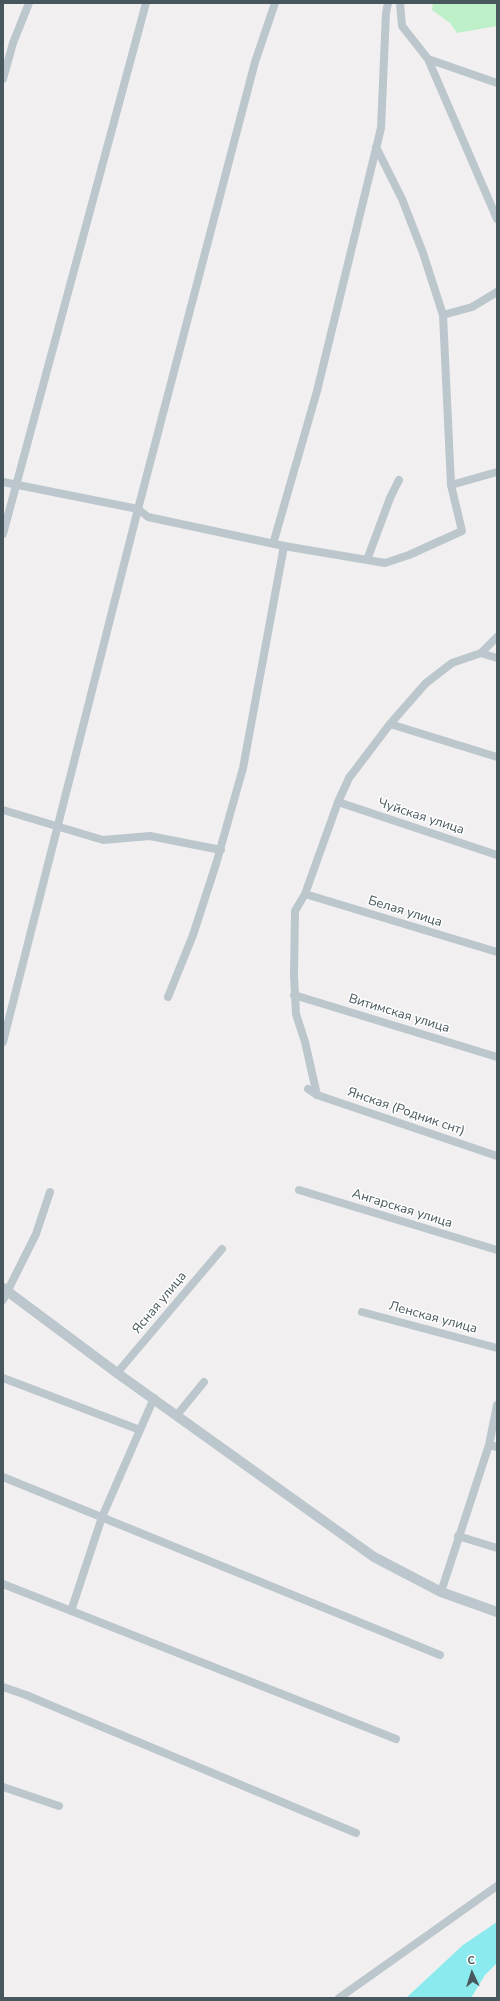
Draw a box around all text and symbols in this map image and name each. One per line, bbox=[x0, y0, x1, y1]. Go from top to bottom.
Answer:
street label: Чуйская улица bbox=[376, 796, 466, 838]
street label: Белая улица bbox=[366, 893, 444, 931]
street label: Витимская улица bbox=[347, 991, 451, 1037]
street label: Янская (Родник снт) bbox=[345, 1085, 467, 1139]
street label: Ангарская улица bbox=[350, 1186, 454, 1232]
street label: Ясная улица bbox=[130, 1269, 190, 1337]
street label: Ленская улица bbox=[387, 1299, 479, 1337]
north arrow bbox=[452, 1953, 492, 1993]
text: С bbox=[467, 1953, 475, 1968]

